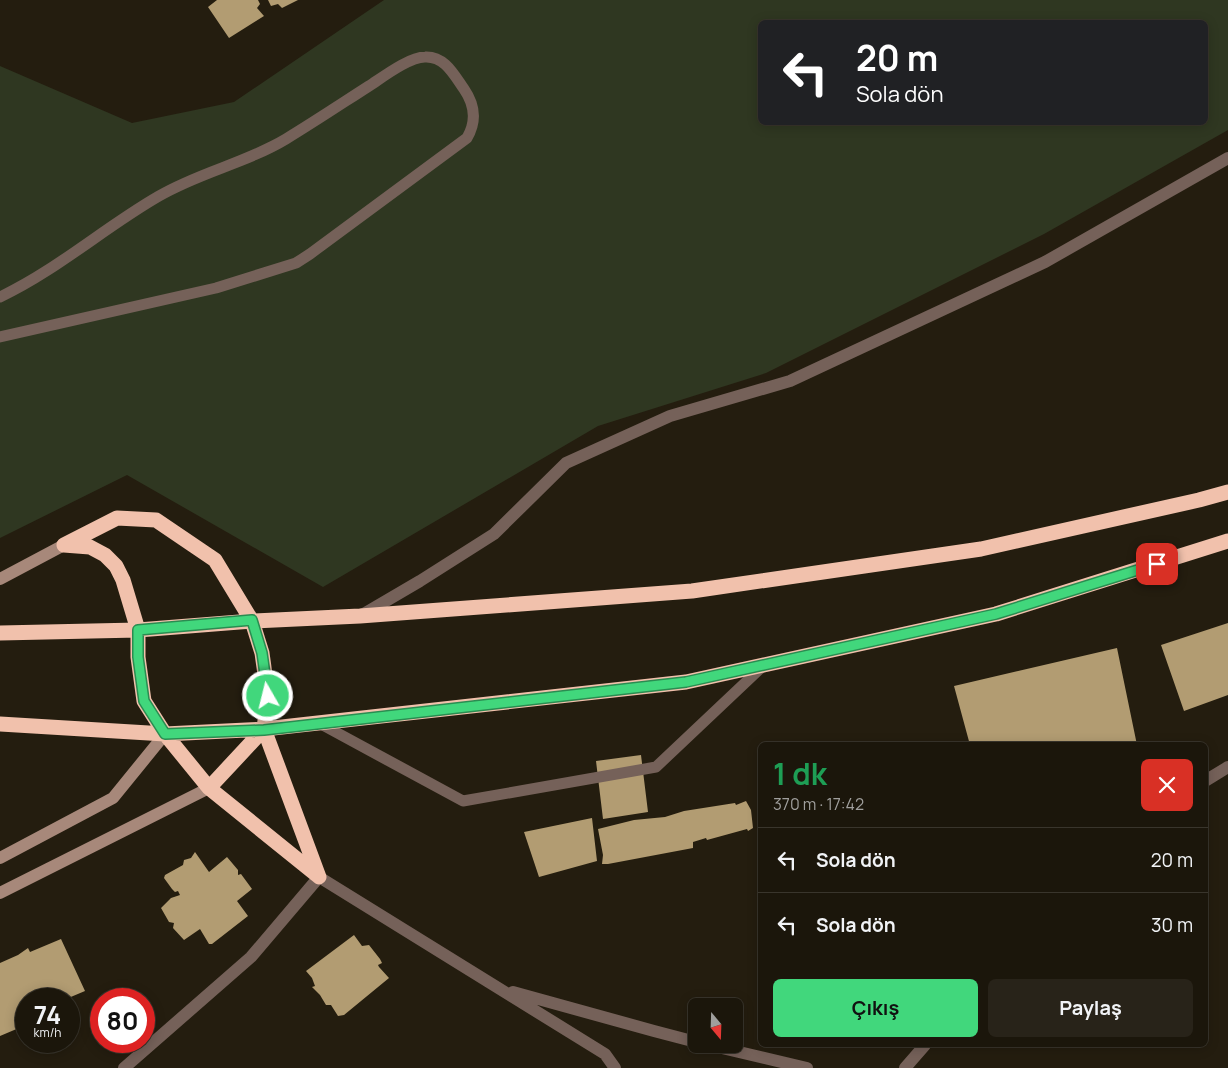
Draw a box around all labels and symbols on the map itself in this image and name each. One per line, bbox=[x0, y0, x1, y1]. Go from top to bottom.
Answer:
pin bbox=[1136, 543, 1178, 585]
position arrow bbox=[241, 669, 293, 721]
speed limit sign: 80 bbox=[90, 988, 155, 1053]
north arrow bbox=[688, 998, 742, 1052]

